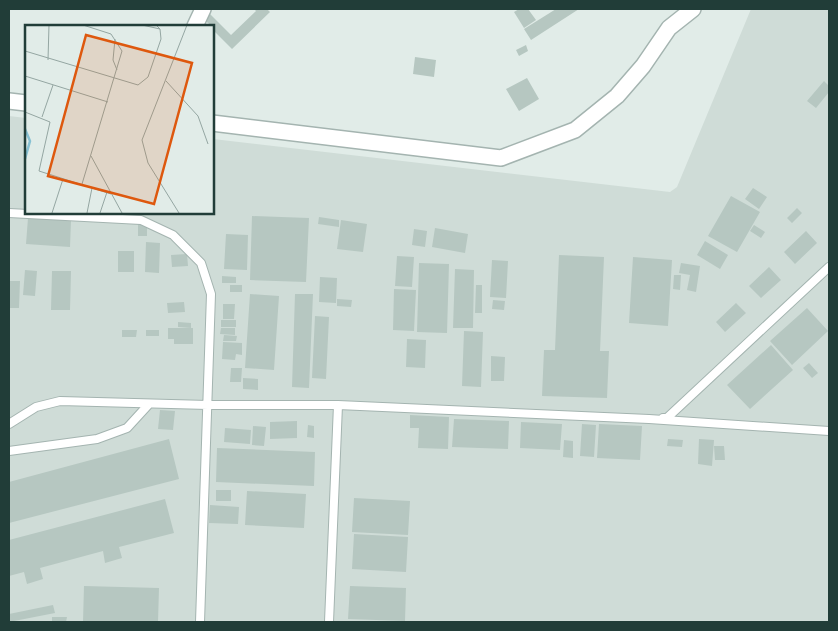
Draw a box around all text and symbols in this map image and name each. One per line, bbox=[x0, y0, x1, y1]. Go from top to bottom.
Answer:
inset map bbox=[25, 25, 214, 214]

